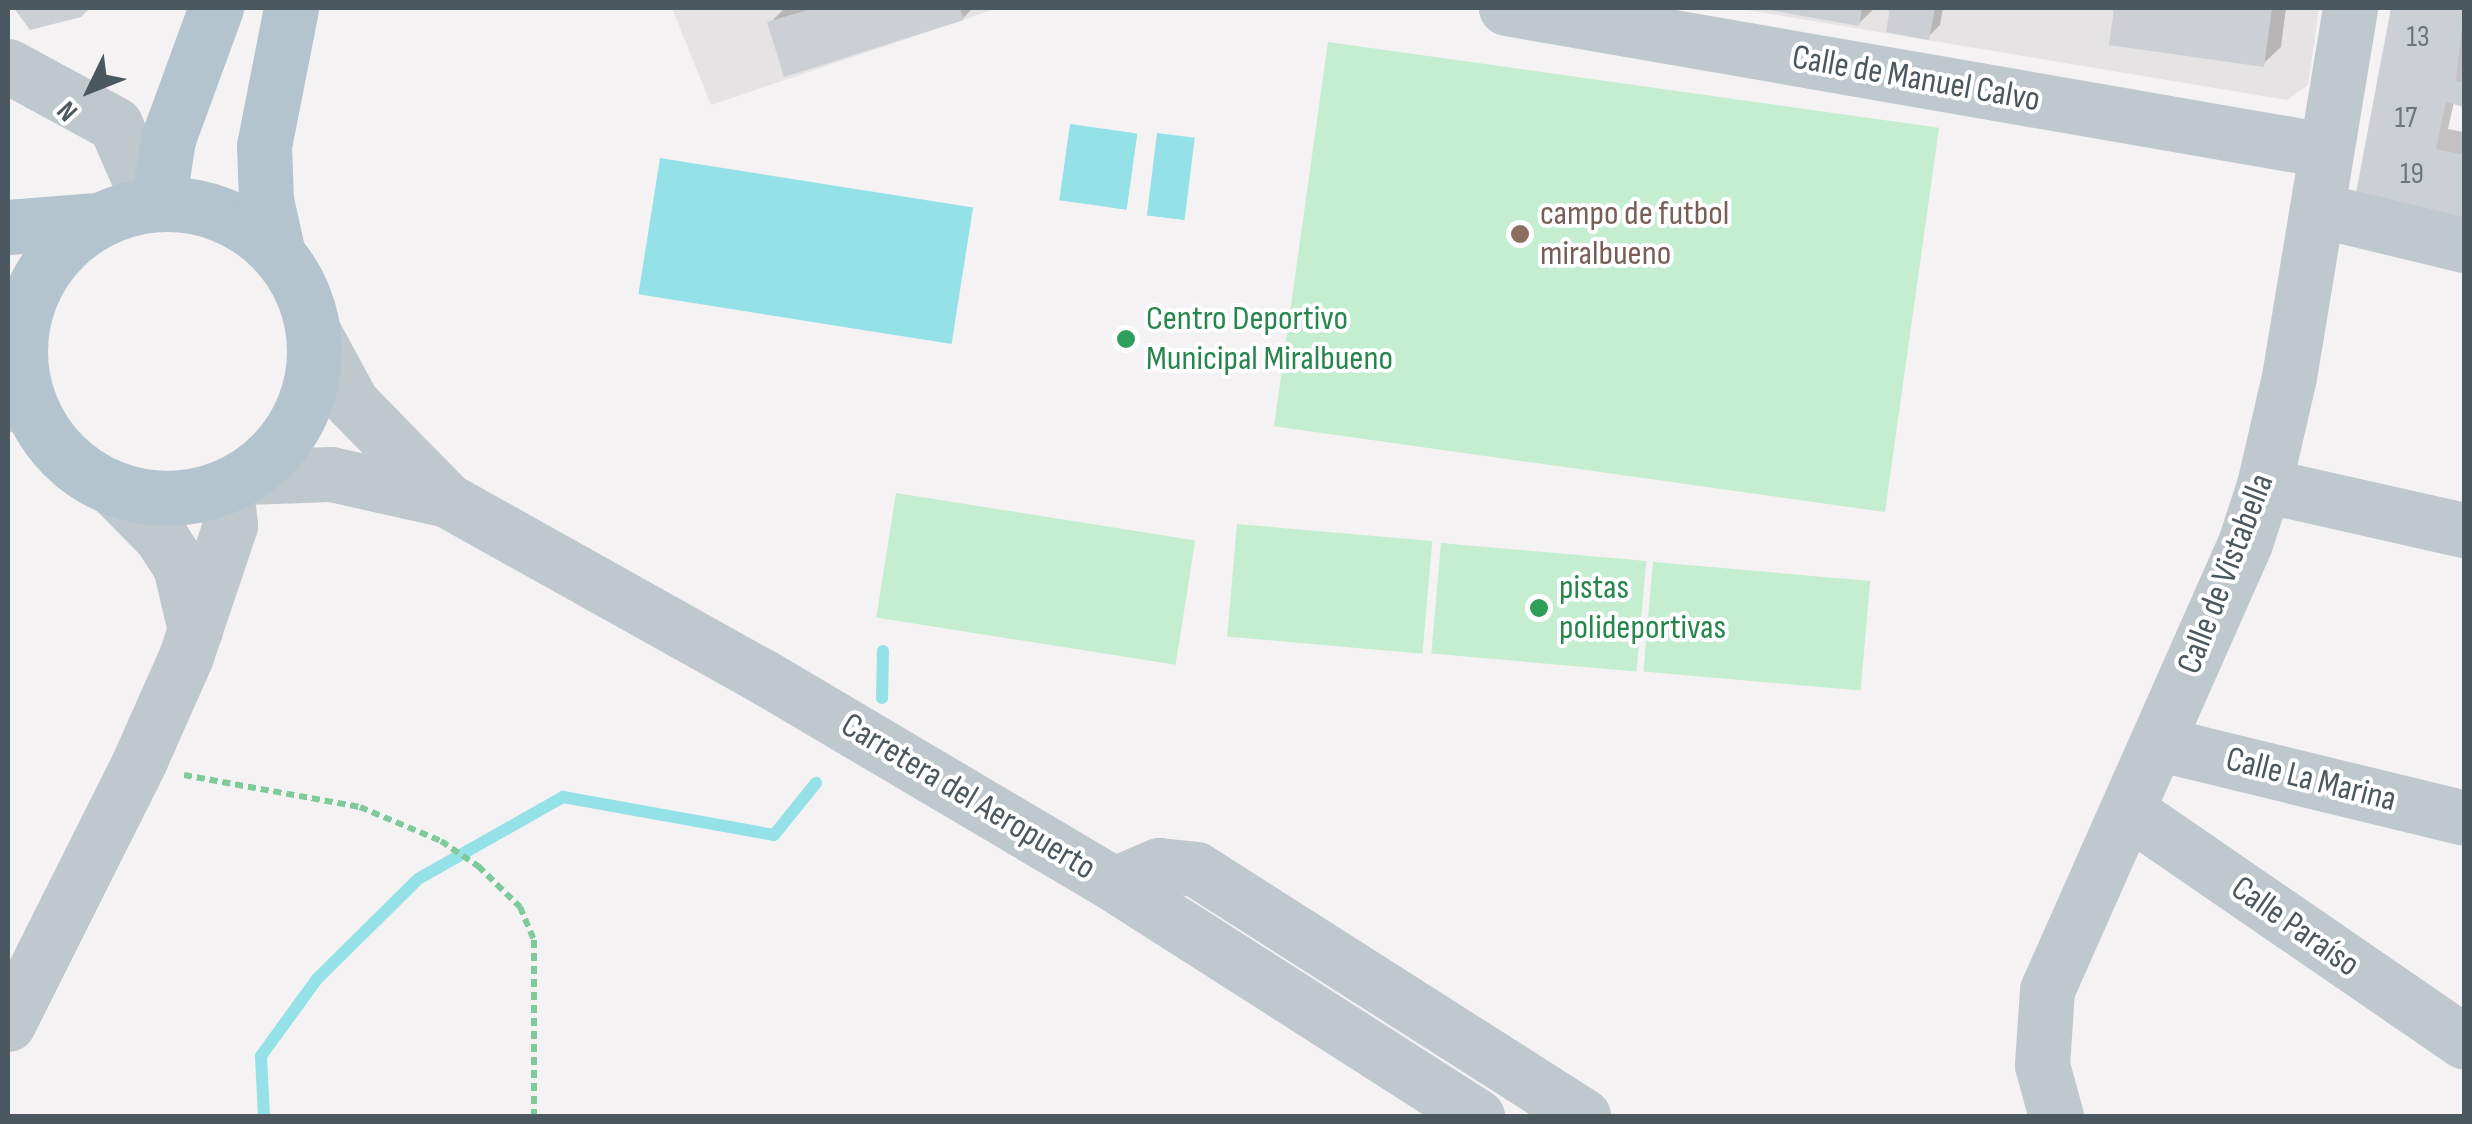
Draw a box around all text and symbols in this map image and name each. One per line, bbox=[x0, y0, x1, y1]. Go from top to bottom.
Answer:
house number: 13 bbox=[2406, 19, 2430, 55]
street label: Calle de Manuel Calvo bbox=[1789, 37, 2043, 121]
north arrow bbox=[40, 40, 140, 140]
text: N bbox=[51, 94, 85, 128]
house number: 17 bbox=[2395, 100, 2417, 136]
house number: 19 bbox=[2400, 156, 2424, 192]
place label: campo de futbol miralbueno bbox=[1540, 193, 1729, 275]
marker: campo de futbol miralbueno bbox=[1509, 223, 1531, 245]
place label: Centro Deportivo Municipal Miralbueno bbox=[1146, 298, 1393, 380]
marker: Centro Deportivo Municipal Miralbueno bbox=[1115, 328, 1137, 350]
street label: Calle de Vistabella bbox=[2169, 468, 2283, 680]
place label: pistas polideportivas bbox=[1559, 567, 1726, 649]
marker: pistas polideportivas bbox=[1528, 597, 1550, 619]
street label: Carretera del Aeropuerto bbox=[833, 705, 1103, 889]
street label: Calle La Marina bbox=[2222, 739, 2400, 821]
street label: Calle Paraíso bbox=[2223, 868, 2367, 986]

